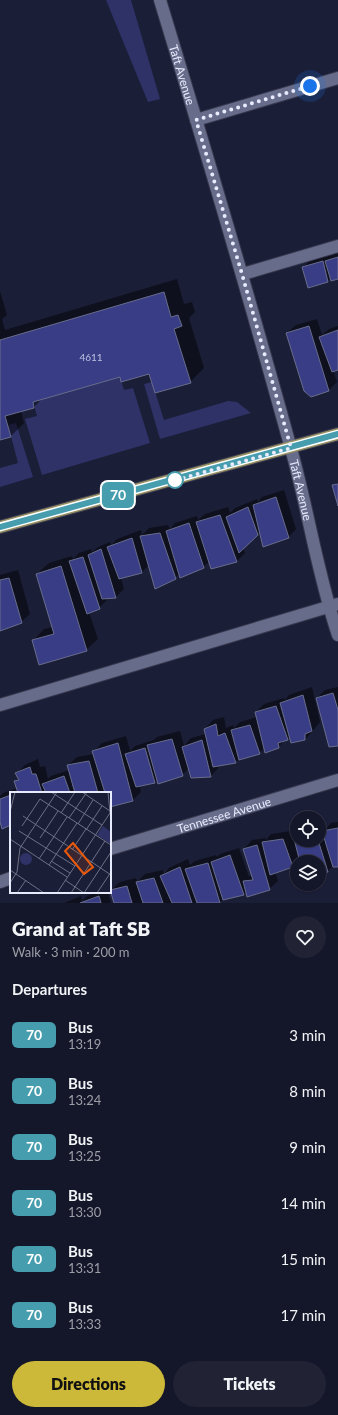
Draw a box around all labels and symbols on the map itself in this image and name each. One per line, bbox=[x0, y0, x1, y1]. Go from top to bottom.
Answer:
street label: Taft Avenue bbox=[166, 43, 199, 107]
your location bbox=[300, 76, 320, 96]
house number: 4611 bbox=[79, 351, 103, 363]
street label: Taft Avenue bbox=[287, 458, 316, 522]
unlabelled marker bbox=[166, 471, 184, 489]
line badge: 70 bbox=[100, 482, 136, 508]
inset map bbox=[10, 792, 111, 893]
street label: Tennessee Avenue bbox=[175, 793, 273, 836]

